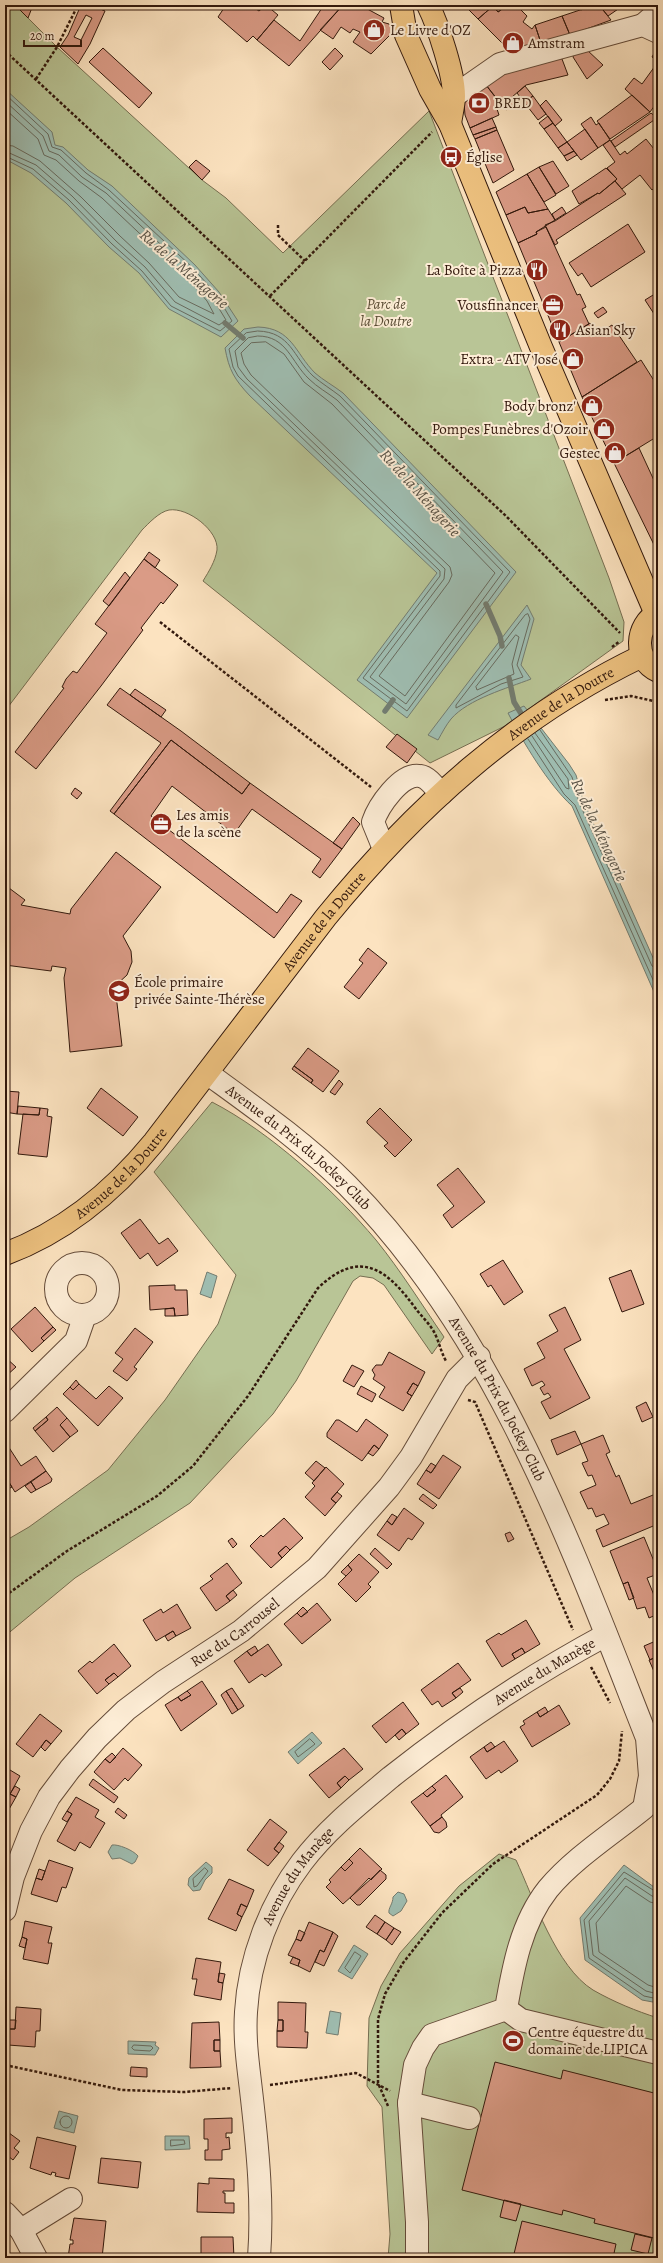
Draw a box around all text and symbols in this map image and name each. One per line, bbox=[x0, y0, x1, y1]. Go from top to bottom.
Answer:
shop icon: Le Livre d'OZ bbox=[361, 17, 387, 43]
place label: Le Livre d'OZ bbox=[390, 20, 471, 40]
scale bar bbox=[24, 22, 81, 48]
text: 20 m bbox=[30, 28, 54, 44]
shop icon: Amstram bbox=[500, 30, 526, 56]
place label: Amstram bbox=[527, 33, 586, 53]
bank icon: BRED bbox=[466, 90, 492, 116]
place label: BRED bbox=[494, 93, 532, 113]
bus stop icon: Église bbox=[438, 144, 464, 170]
place label: Église bbox=[466, 147, 503, 167]
water label: Ru de la Ménagerie bbox=[135, 224, 233, 314]
restaurant icon: La Boîte à Pizza bbox=[524, 257, 550, 283]
place label: La Boîte à Pizza bbox=[426, 260, 522, 280]
office icon: Vousfinancer bbox=[540, 292, 566, 318]
park label: Parc de la Doutre bbox=[360, 294, 412, 331]
place label: Vousfinancer bbox=[457, 295, 538, 315]
restaurant icon: Asian Sky bbox=[547, 317, 573, 343]
place label: Asian Sky bbox=[575, 320, 635, 340]
shop icon: Extra - ATV José bbox=[560, 346, 586, 372]
place label: Extra - ATV José bbox=[460, 349, 558, 369]
shop icon: Body bronz' bbox=[579, 393, 605, 419]
place label: Body bronz' bbox=[504, 396, 576, 416]
shop icon: Pompes Funèbres d'Ozoir bbox=[591, 416, 617, 442]
place label: Pompes Funèbres d'Ozoir bbox=[432, 419, 588, 439]
shop icon: Gestec bbox=[602, 440, 628, 466]
place label: Gestec bbox=[560, 443, 600, 463]
water label: Ru de la Ménagerie bbox=[375, 444, 466, 542]
street label: Avenue de la Doutre bbox=[503, 662, 618, 745]
water label: Ru de la Ménagerie bbox=[565, 775, 633, 885]
place label: Les amis de la scène bbox=[176, 805, 241, 842]
office icon: Les amis de la scène bbox=[148, 811, 174, 837]
street label: Avenue de la Doutre bbox=[277, 867, 370, 976]
place label: École primaire privée Sainte-Thérèse bbox=[134, 972, 265, 1009]
school or university icon: École primaire privée Sainte-Thérèse bbox=[106, 978, 132, 1004]
street label: Avenue du Prix du Jockey Club bbox=[221, 1079, 376, 1214]
street label: Avenue de la Doutre bbox=[70, 1123, 172, 1224]
street label: Avenue du Prix du Jockey Club bbox=[444, 1312, 550, 1485]
street label: Rue du Carrousel bbox=[186, 1593, 284, 1671]
street label: Avenue du Manège bbox=[489, 1633, 599, 1710]
street label: Avenue du Manège bbox=[257, 1822, 338, 1929]
place label: Centre équestre du domaine de LIPICA bbox=[528, 2022, 648, 2059]
sports icon: Centre équestre du domaine de LIPICA bbox=[500, 2028, 526, 2054]

